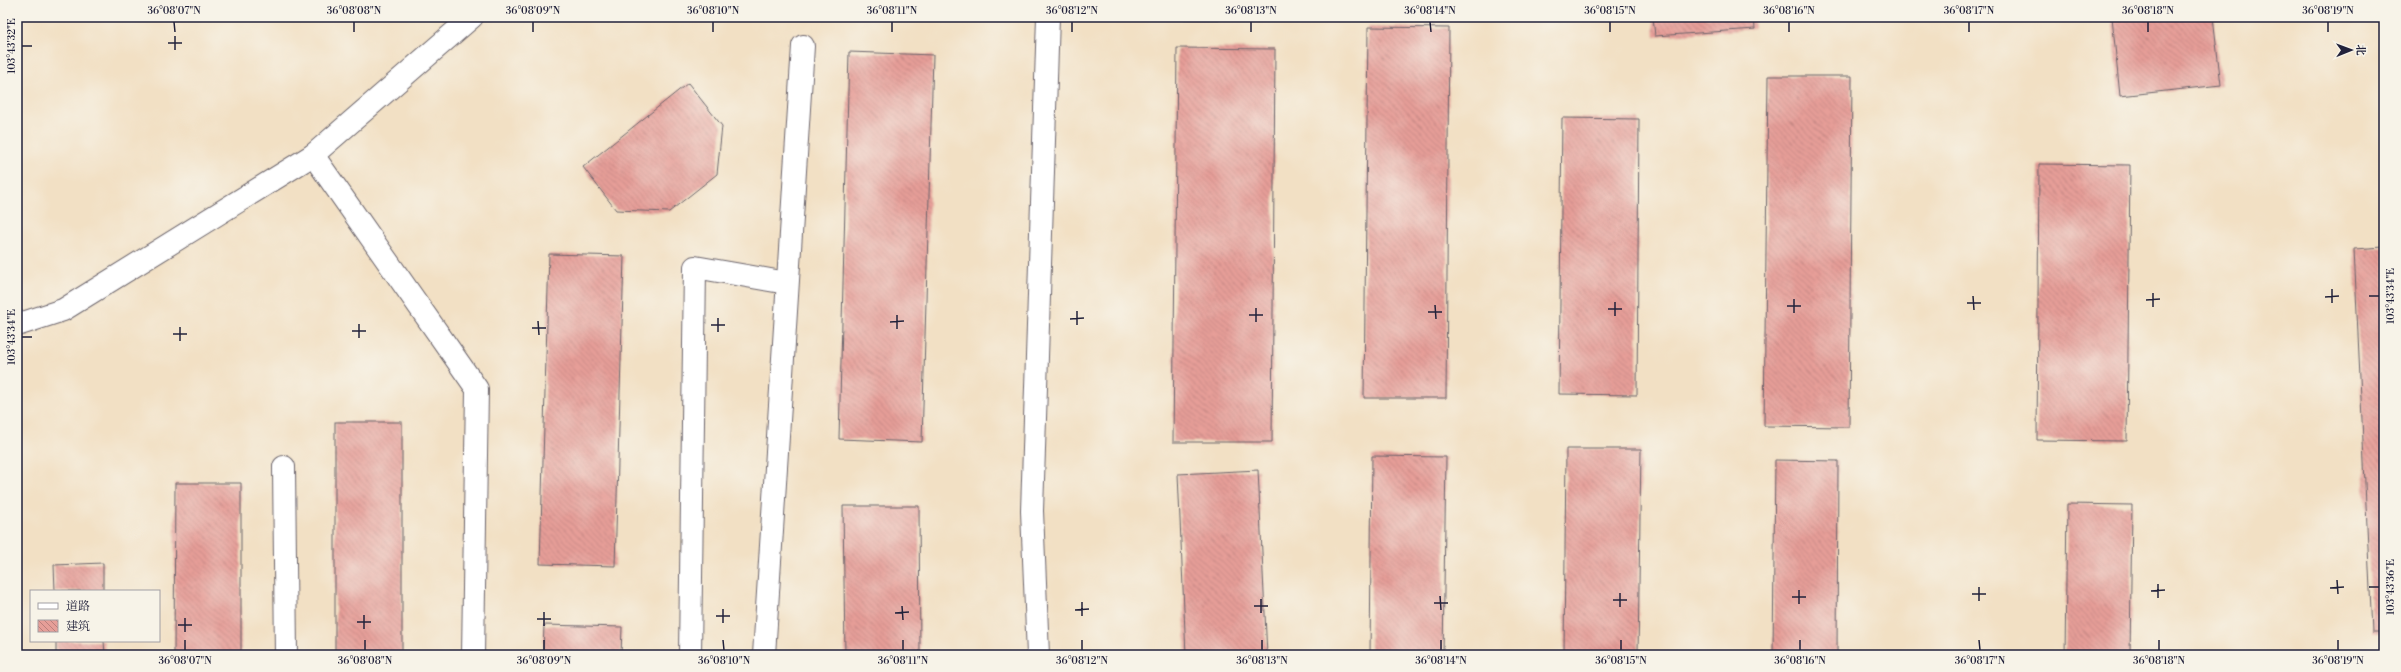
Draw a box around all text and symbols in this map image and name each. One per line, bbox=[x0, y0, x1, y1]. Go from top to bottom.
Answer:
text: 36°08'07"N bbox=[147, 5, 201, 17]
text: 36°08'08"N bbox=[327, 5, 382, 17]
text: 36°08'09"N bbox=[506, 5, 561, 17]
text: 36°08'10"N bbox=[687, 5, 740, 17]
text: 36°08'11"N bbox=[867, 5, 918, 17]
text: 36°08'12"N bbox=[1046, 5, 1098, 17]
text: 36°08'13"N bbox=[1225, 5, 1277, 17]
text: 36°08'14"N bbox=[1404, 5, 1456, 17]
text: 36°08'15"N bbox=[1584, 5, 1636, 17]
text: 36°08'16"N bbox=[1763, 5, 1815, 17]
text: 36°08'17"N bbox=[1944, 5, 1995, 17]
text: 36°08'18"N bbox=[2122, 5, 2174, 17]
text: 36°08'19"N bbox=[2302, 5, 2354, 17]
text: 103°43'32"E bbox=[6, 18, 18, 74]
north arrow bbox=[2331, 30, 2371, 70]
text: 北 bbox=[2353, 44, 2367, 55]
text: 103°43'34"E bbox=[2385, 268, 2397, 324]
text: 103°43'34"E bbox=[6, 309, 18, 365]
text: 103°43'36"E bbox=[2385, 559, 2397, 615]
legend bbox=[30, 590, 160, 642]
text: 道路 bbox=[66, 599, 90, 614]
text: 建筑 bbox=[66, 619, 90, 634]
text: 36°08'07"N bbox=[158, 655, 212, 667]
text: 36°08'08"N bbox=[338, 655, 393, 667]
text: 36°08'09"N bbox=[517, 655, 572, 667]
text: 36°08'10"N bbox=[698, 655, 751, 667]
text: 36°08'11"N bbox=[878, 655, 929, 667]
text: 36°08'12"N bbox=[1056, 655, 1108, 667]
text: 36°08'13"N bbox=[1236, 655, 1288, 667]
text: 36°08'14"N bbox=[1415, 655, 1467, 667]
text: 36°08'15"N bbox=[1595, 655, 1647, 667]
text: 36°08'16"N bbox=[1774, 655, 1826, 667]
text: 36°08'17"N bbox=[1955, 655, 2006, 667]
text: 36°08'18"N bbox=[2133, 655, 2185, 667]
text: 36°08'19"N bbox=[2312, 655, 2364, 667]

